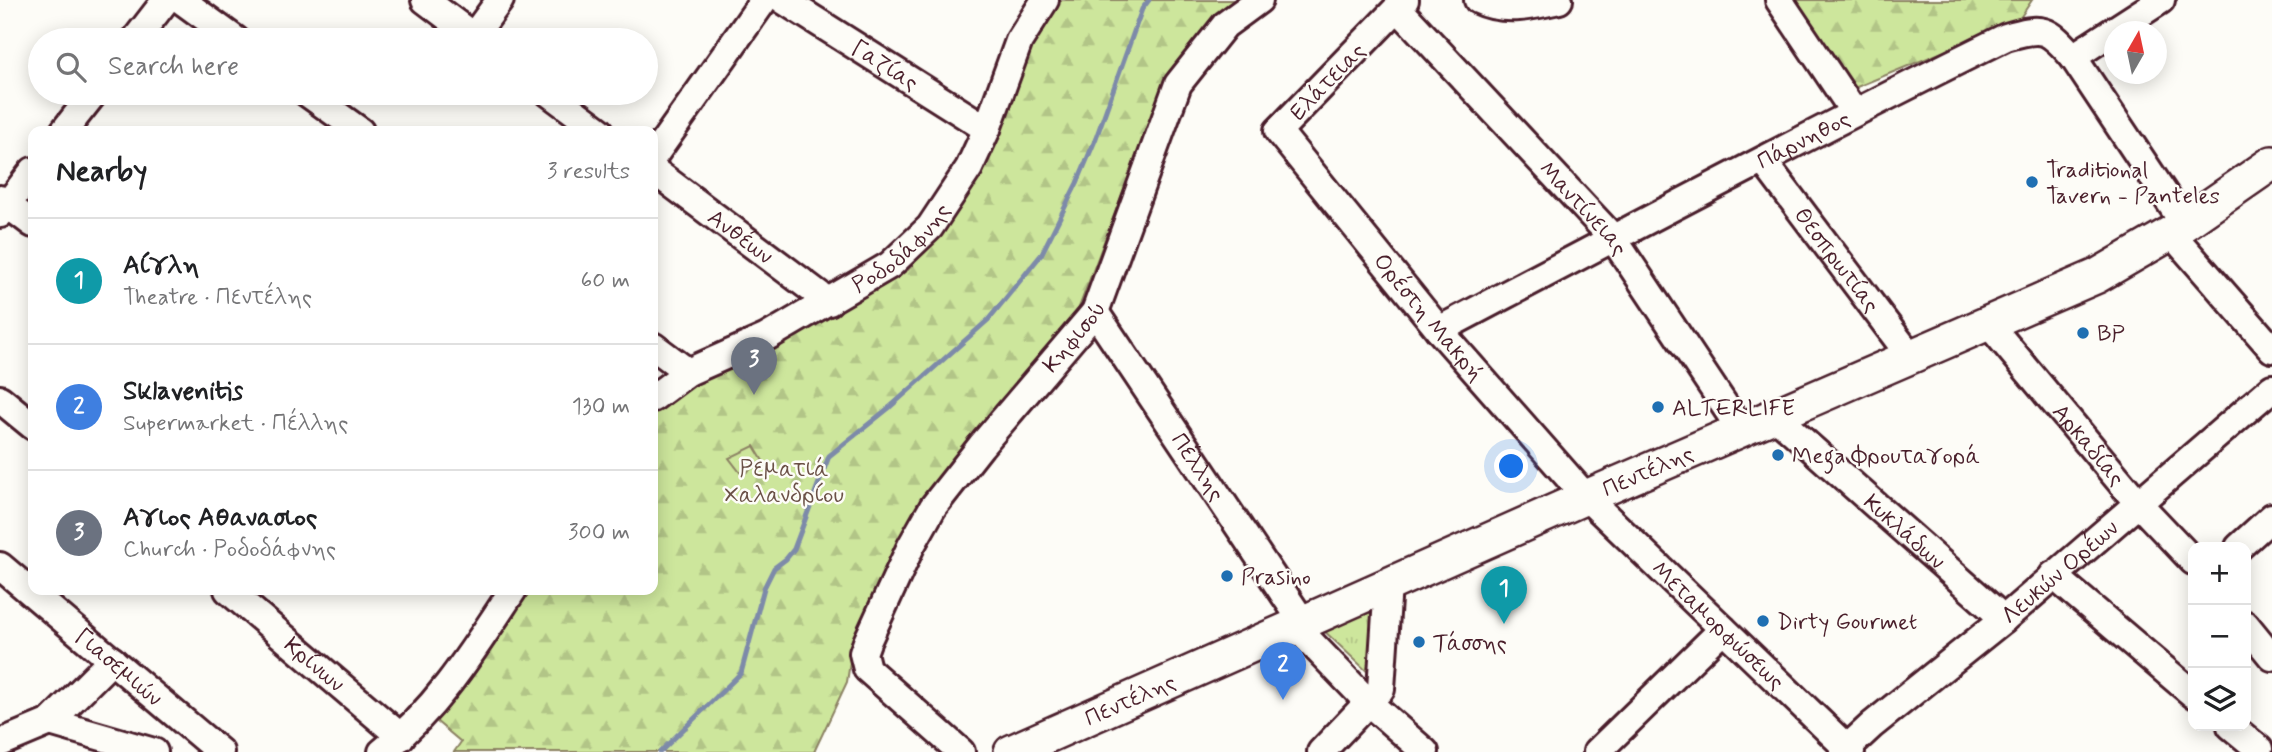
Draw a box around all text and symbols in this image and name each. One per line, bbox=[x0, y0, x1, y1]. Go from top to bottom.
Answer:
north arrow bbox=[2104, 21, 2167, 84]
search box bbox=[28, 28, 658, 105]
street label: Γαζίας bbox=[845, 34, 923, 99]
street label: Ελάτειας bbox=[1284, 37, 1373, 128]
icon: search bbox=[52, 48, 90, 86]
text: Search here bbox=[108, 50, 239, 84]
street label: Πάρνηθος bbox=[1752, 105, 1856, 178]
text: Nearby bbox=[56, 152, 147, 191]
street label: Μαντίνειας bbox=[1531, 155, 1634, 262]
place label: Traditional Tavern - Panteles bbox=[2046, 156, 2220, 212]
text: 3 results bbox=[547, 157, 630, 187]
marker: Traditional Tavern - Panteles bbox=[2024, 174, 2040, 190]
street label: Ροδοδάφνης bbox=[847, 198, 958, 301]
street label: Θεσπρωτίας bbox=[1786, 202, 1885, 319]
street label: Ανθέων bbox=[701, 203, 779, 272]
street label: Ορέστη Μακρή bbox=[1366, 248, 1490, 388]
text: Αίγλη bbox=[123, 249, 199, 283]
text: 1 bbox=[74, 266, 84, 296]
text: 60 m bbox=[581, 266, 630, 296]
text: Theatre · Πεντέλης bbox=[123, 283, 312, 313]
street label: Κηφισού bbox=[1037, 299, 1114, 380]
place label: BP bbox=[2097, 320, 2125, 350]
marker: BP bbox=[2075, 325, 2091, 341]
pin: 3 bbox=[731, 337, 777, 395]
text: Sklavenitis bbox=[123, 375, 243, 409]
text: 2 bbox=[73, 392, 85, 422]
text: 130 m bbox=[572, 392, 630, 422]
place label: ALTERLIFE bbox=[1672, 394, 1795, 424]
street label: Αρκαδίας bbox=[2045, 398, 2131, 493]
marker: ALTERLIFE bbox=[1650, 399, 1666, 415]
text: Supermarket · Πέλλης bbox=[123, 409, 348, 439]
street label: Πέλλης bbox=[1163, 428, 1231, 508]
street label: Πεντέλης bbox=[1598, 439, 1699, 505]
place label: Mega Φρουταγορά bbox=[1792, 442, 1980, 474]
marker: Mega Φρουταγορά bbox=[1770, 447, 1786, 463]
your location bbox=[1494, 449, 1528, 483]
park label: Ρεματιά Χαλανδρίου bbox=[724, 455, 844, 511]
street label: Κυκλάδων bbox=[1856, 488, 1951, 577]
text: Αγιος Αθανασιος bbox=[123, 501, 317, 535]
street label: Λευκών Ορέων bbox=[1996, 514, 2125, 632]
text: 3 bbox=[74, 518, 84, 548]
text: 300 m bbox=[568, 518, 630, 548]
text: Church · Ροδοδάφνης bbox=[123, 535, 336, 565]
map controls bbox=[2188, 542, 2251, 731]
button: + bbox=[2188, 542, 2251, 605]
street label: Μεταμορφώσεως bbox=[1644, 555, 1790, 697]
place label: Prasino bbox=[1241, 563, 1311, 593]
pin: 1 bbox=[1481, 566, 1527, 624]
marker: Prasino bbox=[1219, 568, 1235, 584]
button: − bbox=[2188, 605, 2251, 668]
place label: Dirty Gourmet bbox=[1777, 608, 1917, 638]
marker: Dirty Gourmet bbox=[1755, 613, 1771, 629]
street label: Γιασεμιών bbox=[68, 622, 168, 714]
place label: Τάσσης bbox=[1433, 629, 1507, 659]
street label: Κρίνων bbox=[277, 631, 350, 700]
marker: Τάσσης bbox=[1411, 634, 1427, 650]
pin: 2 bbox=[1260, 642, 1306, 700]
street label: Πεντέλης bbox=[1080, 668, 1181, 734]
button: layers bbox=[2188, 668, 2251, 731]

